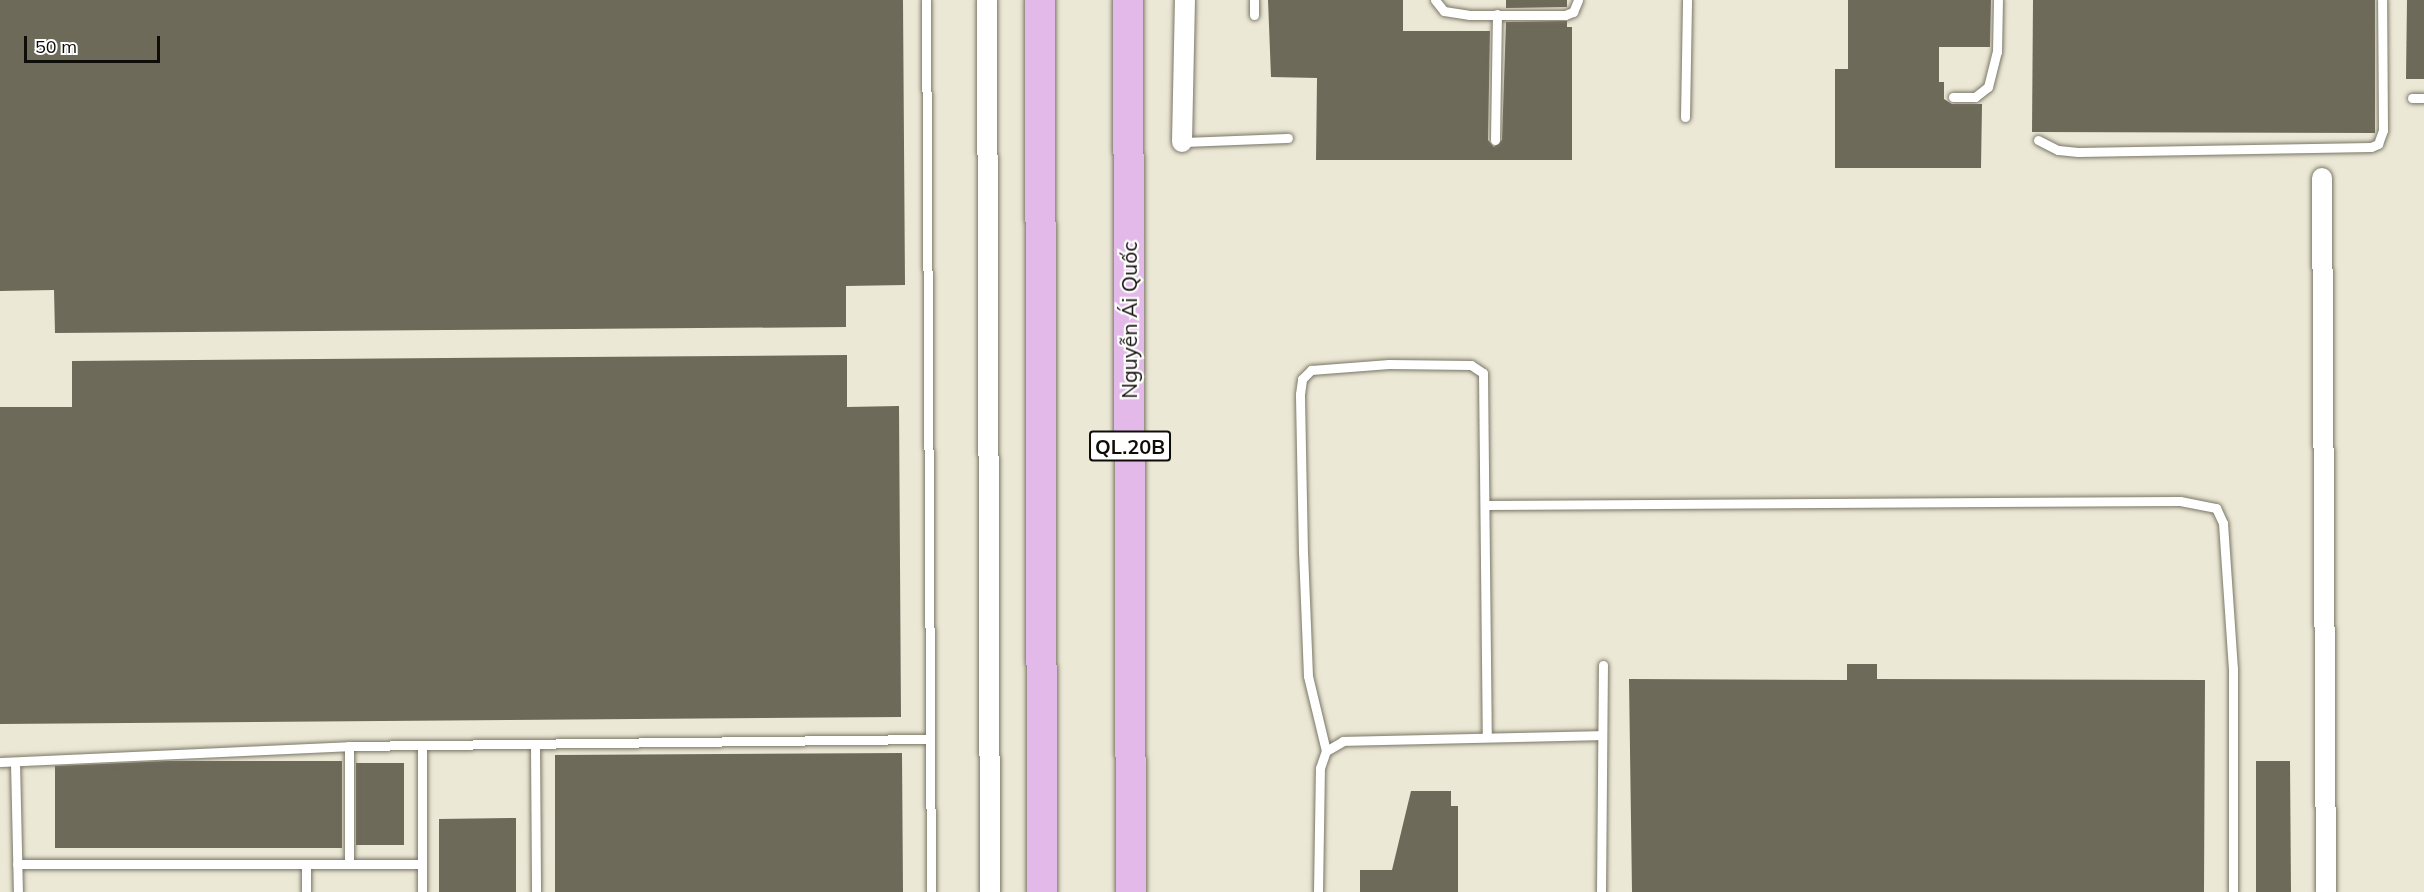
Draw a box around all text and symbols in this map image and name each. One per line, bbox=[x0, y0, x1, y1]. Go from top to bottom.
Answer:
scale bar bbox=[27, 24, 164, 62]
text: 50 m bbox=[35, 35, 77, 58]
street label: Nguyễn Ái Quốc bbox=[1116, 241, 1142, 399]
road number: QL.20B bbox=[1088, 429, 1172, 463]

